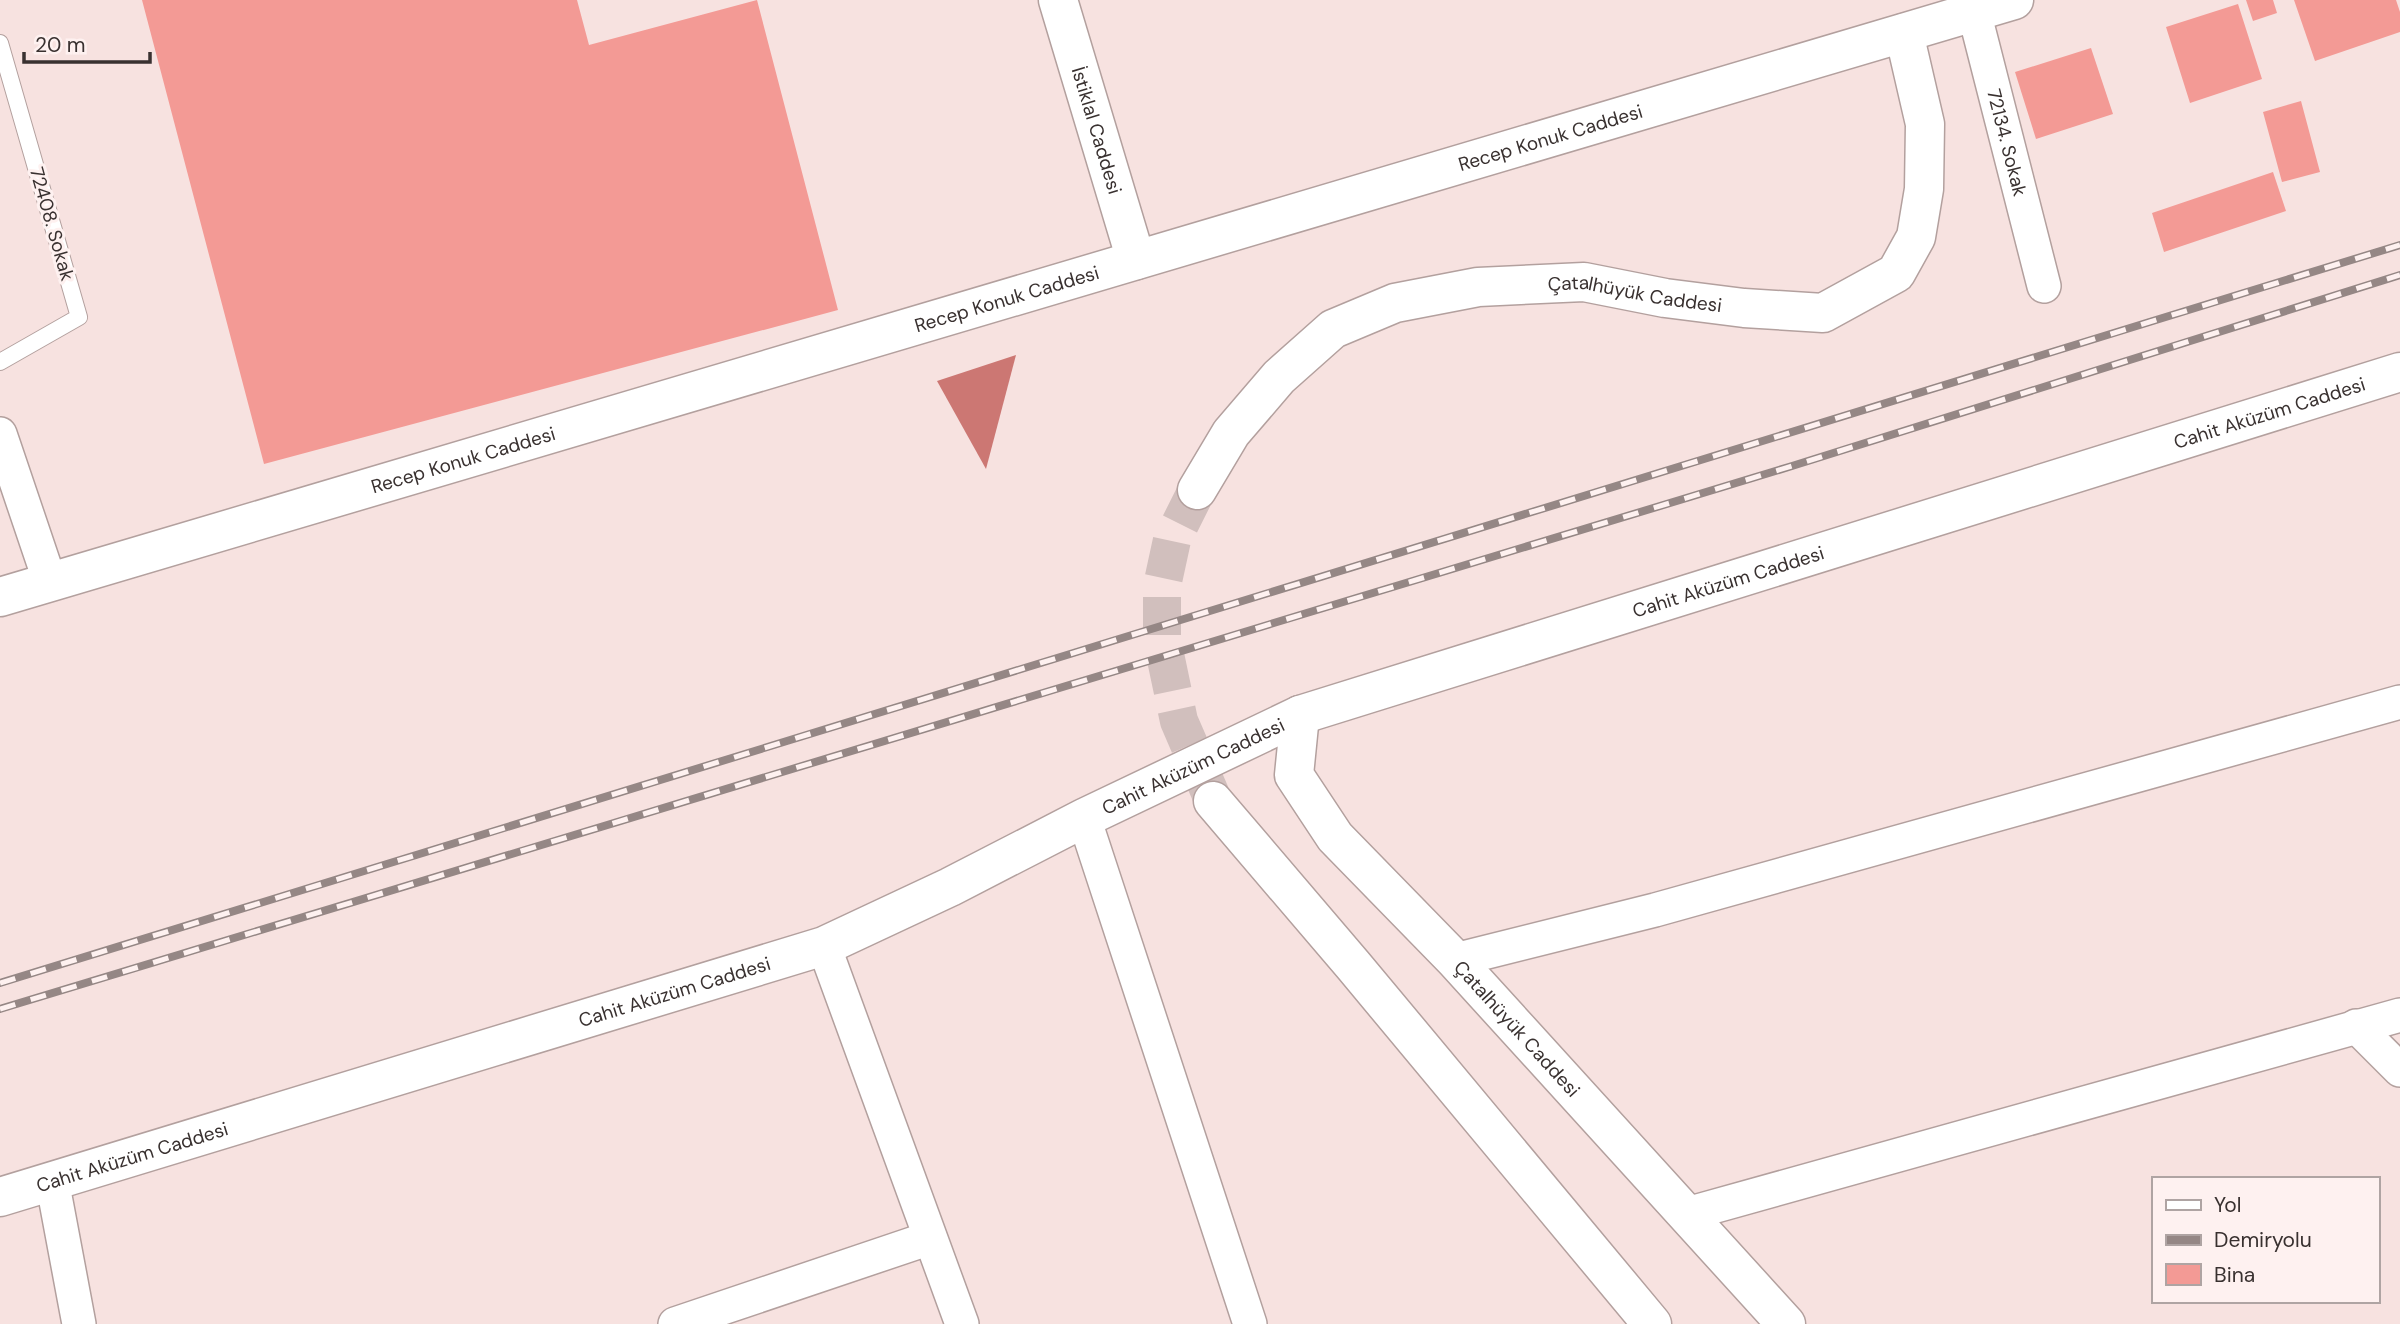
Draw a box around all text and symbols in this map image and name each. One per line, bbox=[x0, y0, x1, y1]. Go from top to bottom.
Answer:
scale bar bbox=[24, 21, 150, 65]
text: 20 m bbox=[35, 31, 86, 59]
street label: İstiklal Caddesi bbox=[1066, 64, 1128, 197]
street label: 72134. Sokak bbox=[1982, 86, 2033, 199]
street label: Recep Konuk Caddesi bbox=[1455, 98, 1645, 177]
street label: 72408. Sokak bbox=[24, 164, 80, 284]
street label: Recep Konuk Caddesi bbox=[912, 259, 1102, 338]
street label: Çatalhüyük Caddesi bbox=[1547, 269, 1724, 318]
street label: Cahit Aküzüm Caddesi bbox=[2171, 371, 2368, 454]
street label: Recep Konuk Caddesi bbox=[368, 421, 558, 499]
street label: Cahit Aküzüm Caddesi bbox=[1629, 540, 1827, 623]
street label: Cahit Aküzüm Caddesi bbox=[1098, 712, 1288, 820]
street label: Cahit Aküzüm Caddesi bbox=[575, 951, 773, 1033]
street label: Çatalhüyük Caddesi bbox=[1449, 955, 1586, 1102]
street label: Cahit Aküzüm Caddesi bbox=[33, 1116, 231, 1198]
legend bbox=[2152, 1177, 2379, 1303]
text: Yol bbox=[2214, 1191, 2242, 1219]
text: Demiryolu bbox=[2214, 1226, 2312, 1254]
text: Bina bbox=[2214, 1261, 2255, 1289]

